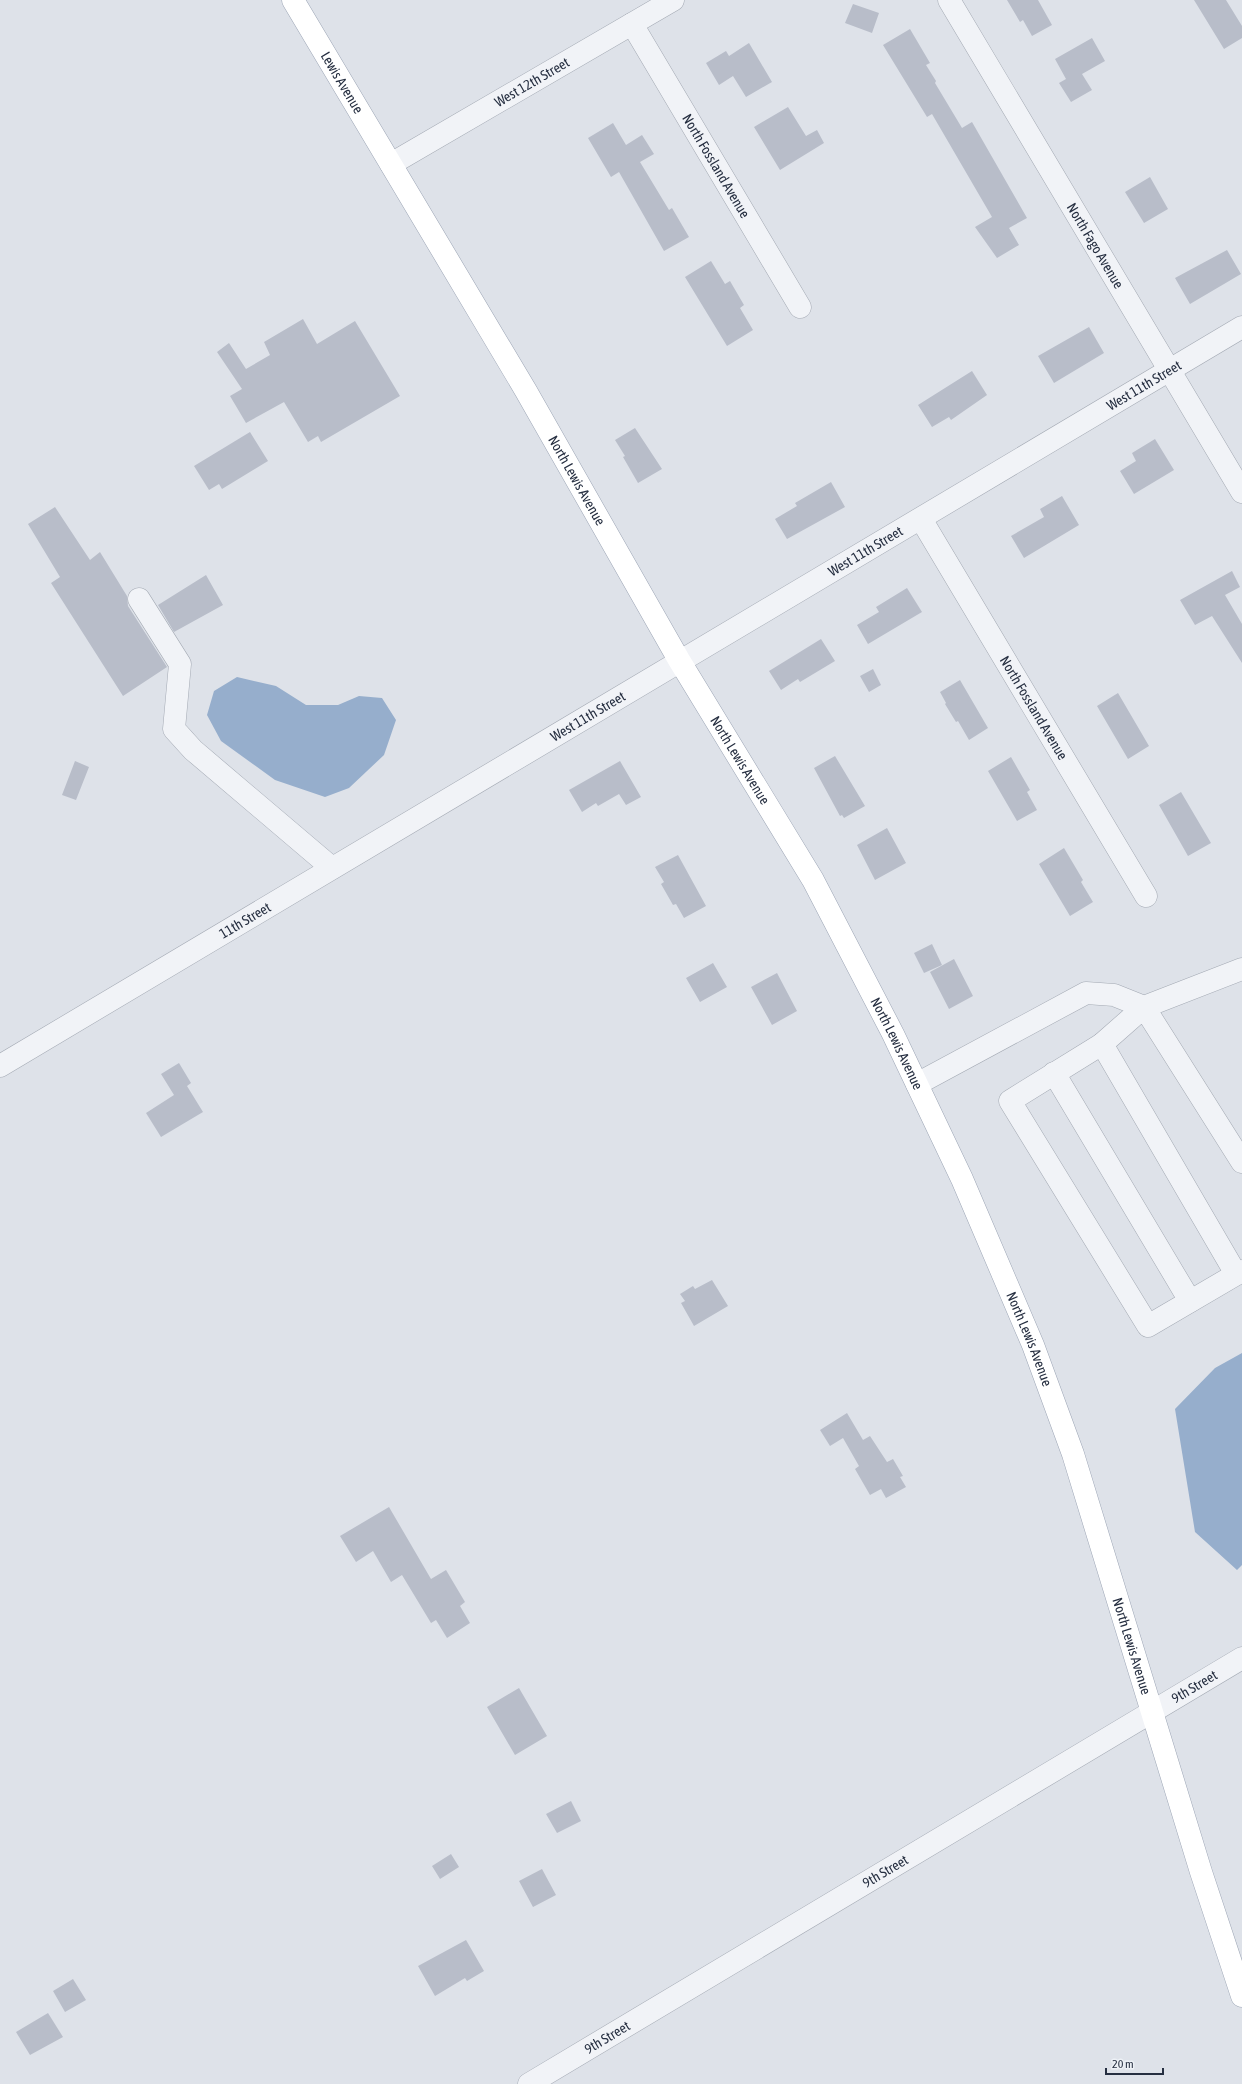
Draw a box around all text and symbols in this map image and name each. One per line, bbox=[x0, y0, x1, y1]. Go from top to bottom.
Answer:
street label: Lewis Avenue bbox=[318, 49, 367, 116]
street label: West 12th Street bbox=[492, 54, 572, 110]
street label: North Fossland Avenue bbox=[679, 111, 753, 221]
street label: North Fago Avenue bbox=[1064, 200, 1127, 291]
street label: West 11th Street bbox=[1104, 357, 1184, 414]
street label: North Lewis Avenue bbox=[545, 433, 609, 528]
street label: West 11th Street bbox=[825, 523, 905, 579]
street label: North Fossland Avenue bbox=[997, 653, 1071, 763]
street label: West 11th Street bbox=[548, 688, 628, 745]
street label: North Lewis Avenue bbox=[707, 713, 773, 807]
street label: 11th Street bbox=[216, 899, 273, 942]
street label: North Lewis Avenue bbox=[867, 995, 926, 1092]
street label: North Lewis Avenue bbox=[1003, 1289, 1055, 1388]
street label: North Lewis Avenue bbox=[1109, 1596, 1154, 1697]
street label: 9th Street bbox=[1169, 1667, 1220, 1706]
street label: 9th Street bbox=[860, 1851, 911, 1891]
street label: 9th Street bbox=[581, 2018, 633, 2057]
scale bar bbox=[1106, 2050, 1163, 2076]
text: 20 m bbox=[1112, 2057, 1134, 2071]

